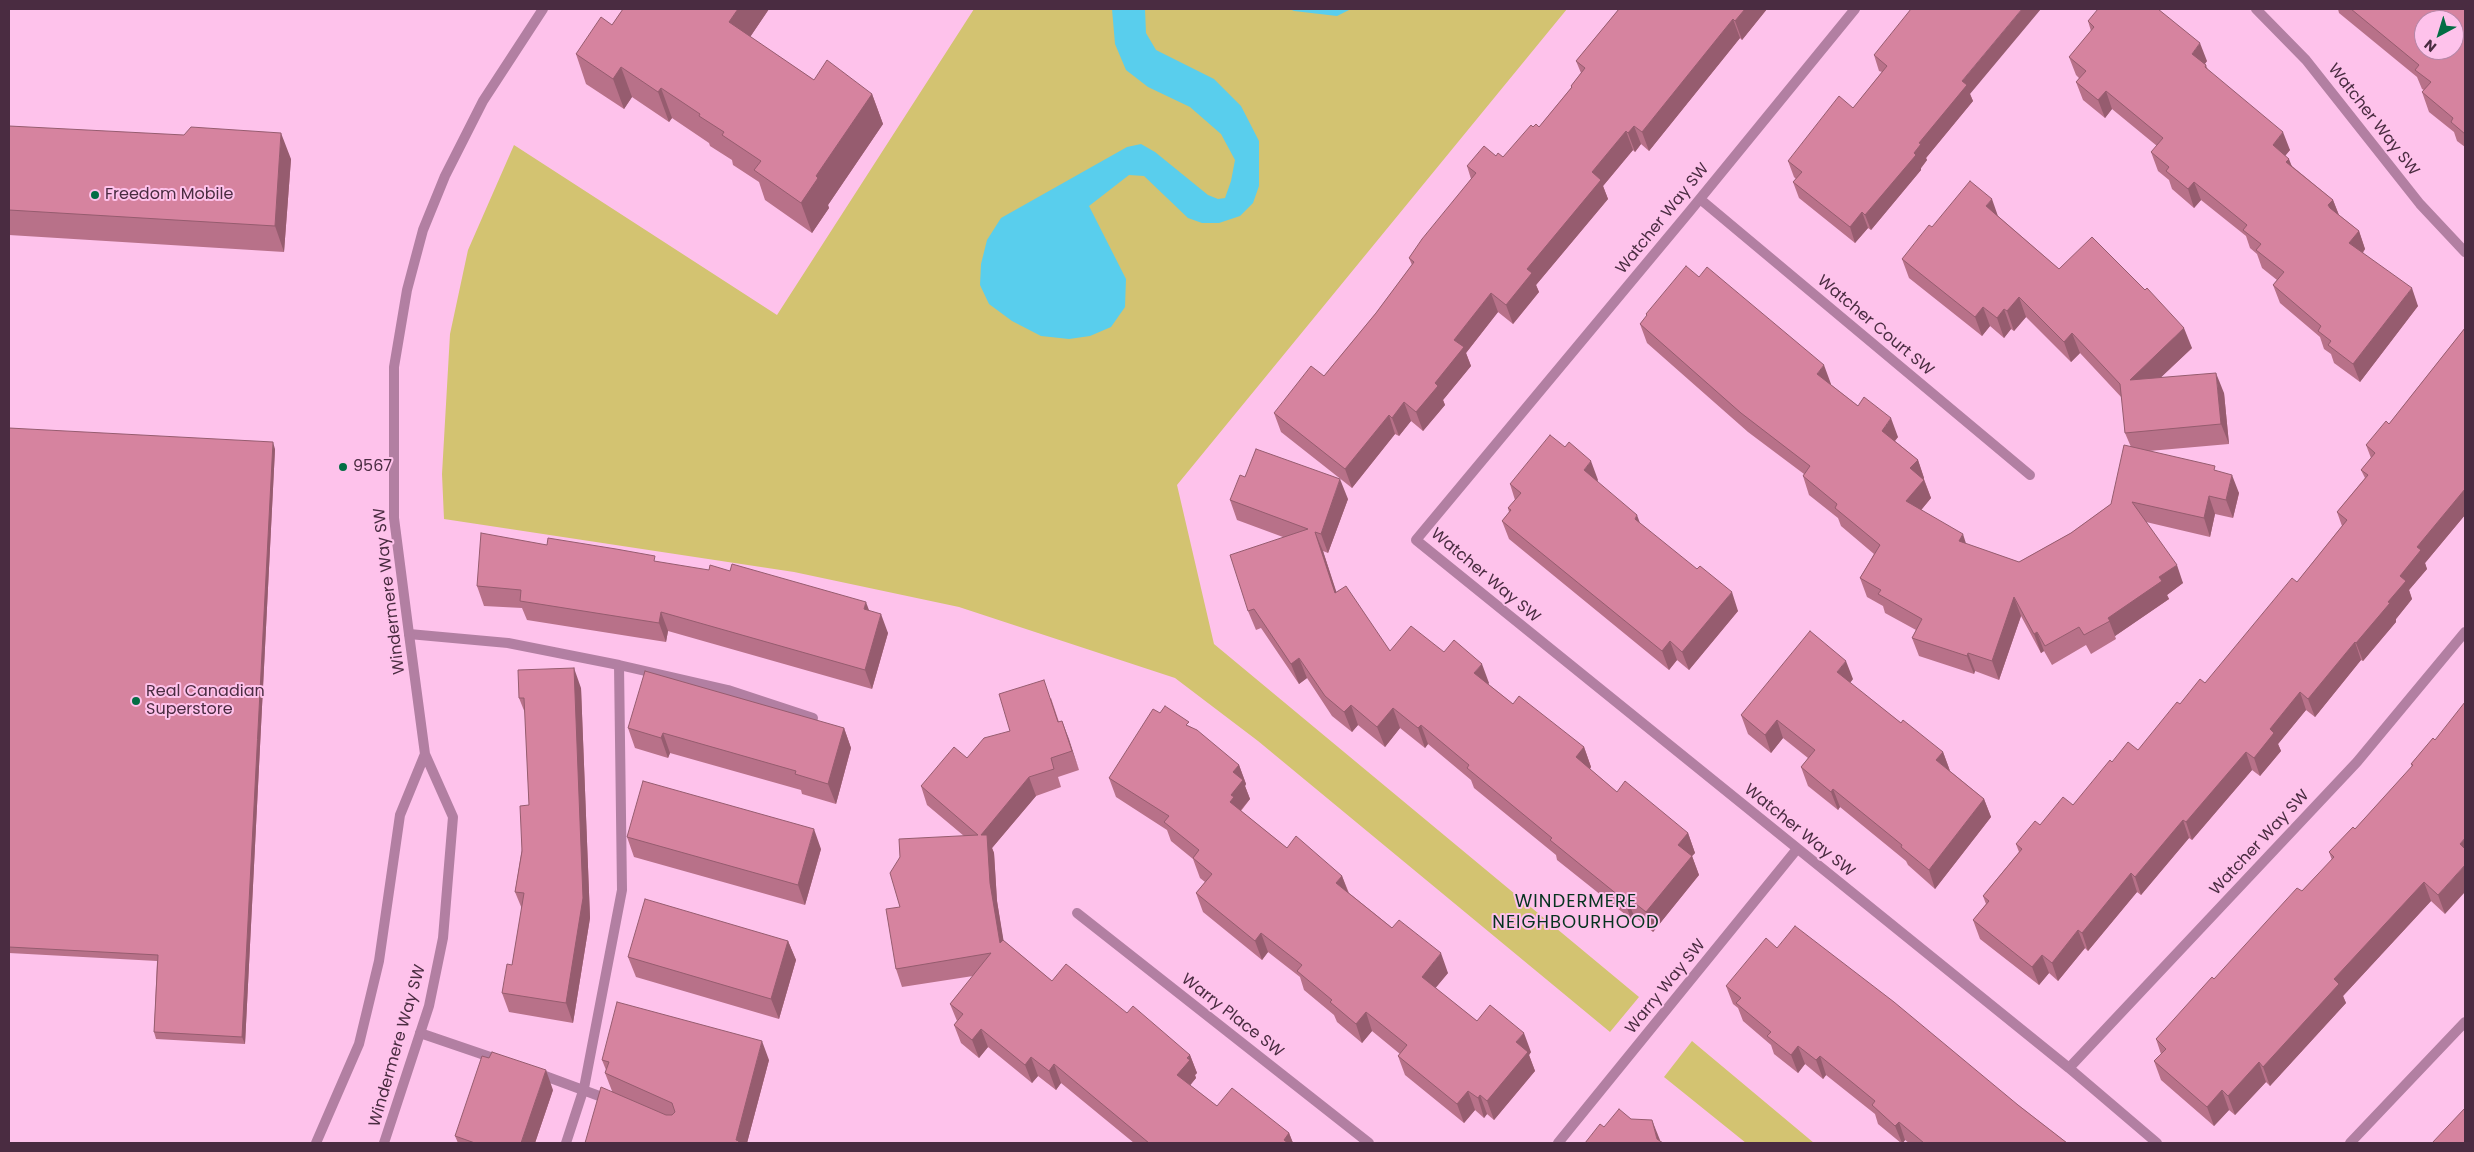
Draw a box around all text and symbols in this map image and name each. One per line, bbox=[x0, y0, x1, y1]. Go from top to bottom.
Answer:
north arrow bbox=[2414, 10, 2464, 60]
text: N bbox=[2420, 35, 2441, 57]
street label: Watcher Way SW bbox=[2323, 60, 2423, 180]
street label: Watcher Way SW bbox=[1612, 160, 1714, 278]
place label: Freedom Mobile bbox=[105, 185, 233, 205]
marker: Freedom Mobile bbox=[89, 189, 101, 201]
street label: Watcher Court SW bbox=[1813, 272, 1937, 380]
place label: 9567 bbox=[353, 457, 392, 477]
marker: 9567 bbox=[337, 461, 349, 473]
street label: Windermere Way SW bbox=[370, 507, 410, 675]
street label: Watcher Way SW bbox=[1426, 525, 1544, 627]
place label: Real Canadian Superstore bbox=[146, 682, 265, 720]
marker: Real Canadian Superstore bbox=[130, 695, 142, 707]
street label: Watcher Way SW bbox=[1740, 780, 1858, 882]
street label: Watcher Way SW bbox=[2206, 786, 2314, 900]
district label: WINDERMERE NEIGHBOURHOOD bbox=[1491, 891, 1661, 934]
street label: Warry Way SW bbox=[1622, 936, 1710, 1038]
street label: Windermere Way SW bbox=[366, 963, 430, 1129]
street label: Warry Place SW bbox=[1177, 970, 1287, 1062]

